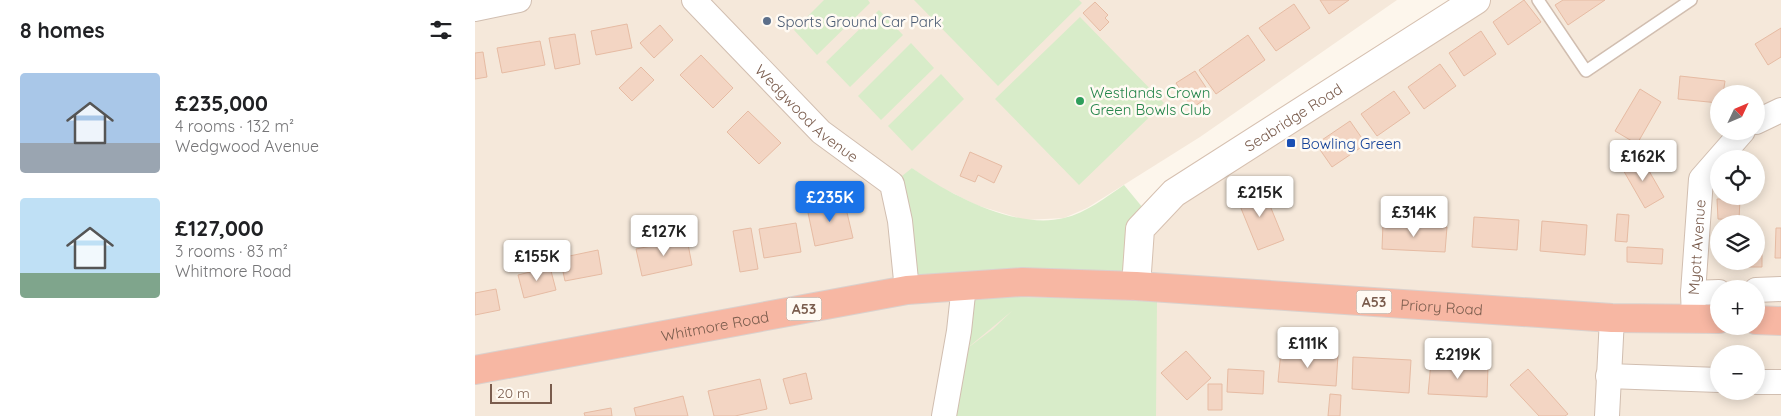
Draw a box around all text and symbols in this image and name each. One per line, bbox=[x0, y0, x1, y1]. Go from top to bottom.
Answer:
place label: Sports Ground Car Park bbox=[777, 12, 942, 31]
marker: Sports Ground Car Park bbox=[761, 15, 773, 27]
icon: filters bbox=[427, 16, 455, 44]
text: 8 homes bbox=[20, 17, 105, 43]
street label: Wedgwood Avenue bbox=[751, 60, 862, 166]
street label: Seabridge Road bbox=[1241, 79, 1345, 155]
place label: Westlands Crown Green Bowls Club bbox=[1090, 83, 1211, 119]
north arrow bbox=[1710, 85, 1765, 140]
map controls bbox=[1710, 85, 1765, 400]
text: £235,000 bbox=[175, 90, 268, 116]
icon: home bbox=[60, 93, 120, 153]
marker: Westlands Crown Green Bowls Club bbox=[1074, 95, 1086, 107]
text: 4 rooms · 132 m² bbox=[175, 116, 294, 136]
place label: Bowling Green bbox=[1301, 134, 1401, 153]
text: Wedgwood Avenue bbox=[175, 136, 319, 156]
marker: Bowling Green bbox=[1285, 137, 1297, 149]
pin: £162K bbox=[1608, 140, 1678, 182]
text: £162K bbox=[1621, 146, 1665, 166]
button: locate bbox=[1710, 150, 1765, 205]
pin: £215K bbox=[1225, 176, 1295, 218]
pin: £235K bbox=[795, 180, 865, 223]
text: £215K bbox=[1237, 182, 1283, 202]
text: £235K bbox=[806, 187, 854, 207]
pin: £314K bbox=[1379, 196, 1449, 238]
street label: Myott Avenue bbox=[1683, 199, 1709, 295]
text: £314K bbox=[1392, 202, 1436, 222]
pin: £127K bbox=[629, 214, 699, 257]
text: £127,000 bbox=[175, 215, 264, 241]
button: layers bbox=[1710, 215, 1765, 270]
icon: home bbox=[60, 218, 120, 278]
text: £127K bbox=[642, 221, 686, 241]
pin: £155K bbox=[502, 240, 572, 282]
text: 3 rooms · 83 m² bbox=[175, 241, 288, 261]
text: £155K bbox=[514, 246, 560, 266]
text: Whitmore Road bbox=[175, 261, 292, 281]
button: + bbox=[1710, 280, 1765, 335]
road number: A53 bbox=[1357, 290, 1391, 314]
street label: Priory Road bbox=[1400, 294, 1483, 319]
road number: A53 bbox=[787, 298, 821, 320]
street label: Whitmore Road bbox=[659, 306, 770, 345]
pin: £111K bbox=[1273, 326, 1343, 369]
text: £111K bbox=[1288, 333, 1328, 353]
pin: £219K bbox=[1423, 338, 1493, 380]
text: £219K bbox=[1436, 344, 1480, 364]
button: − bbox=[1710, 345, 1765, 400]
scale bar bbox=[490, 381, 553, 404]
text: 20 m bbox=[497, 384, 530, 402]

